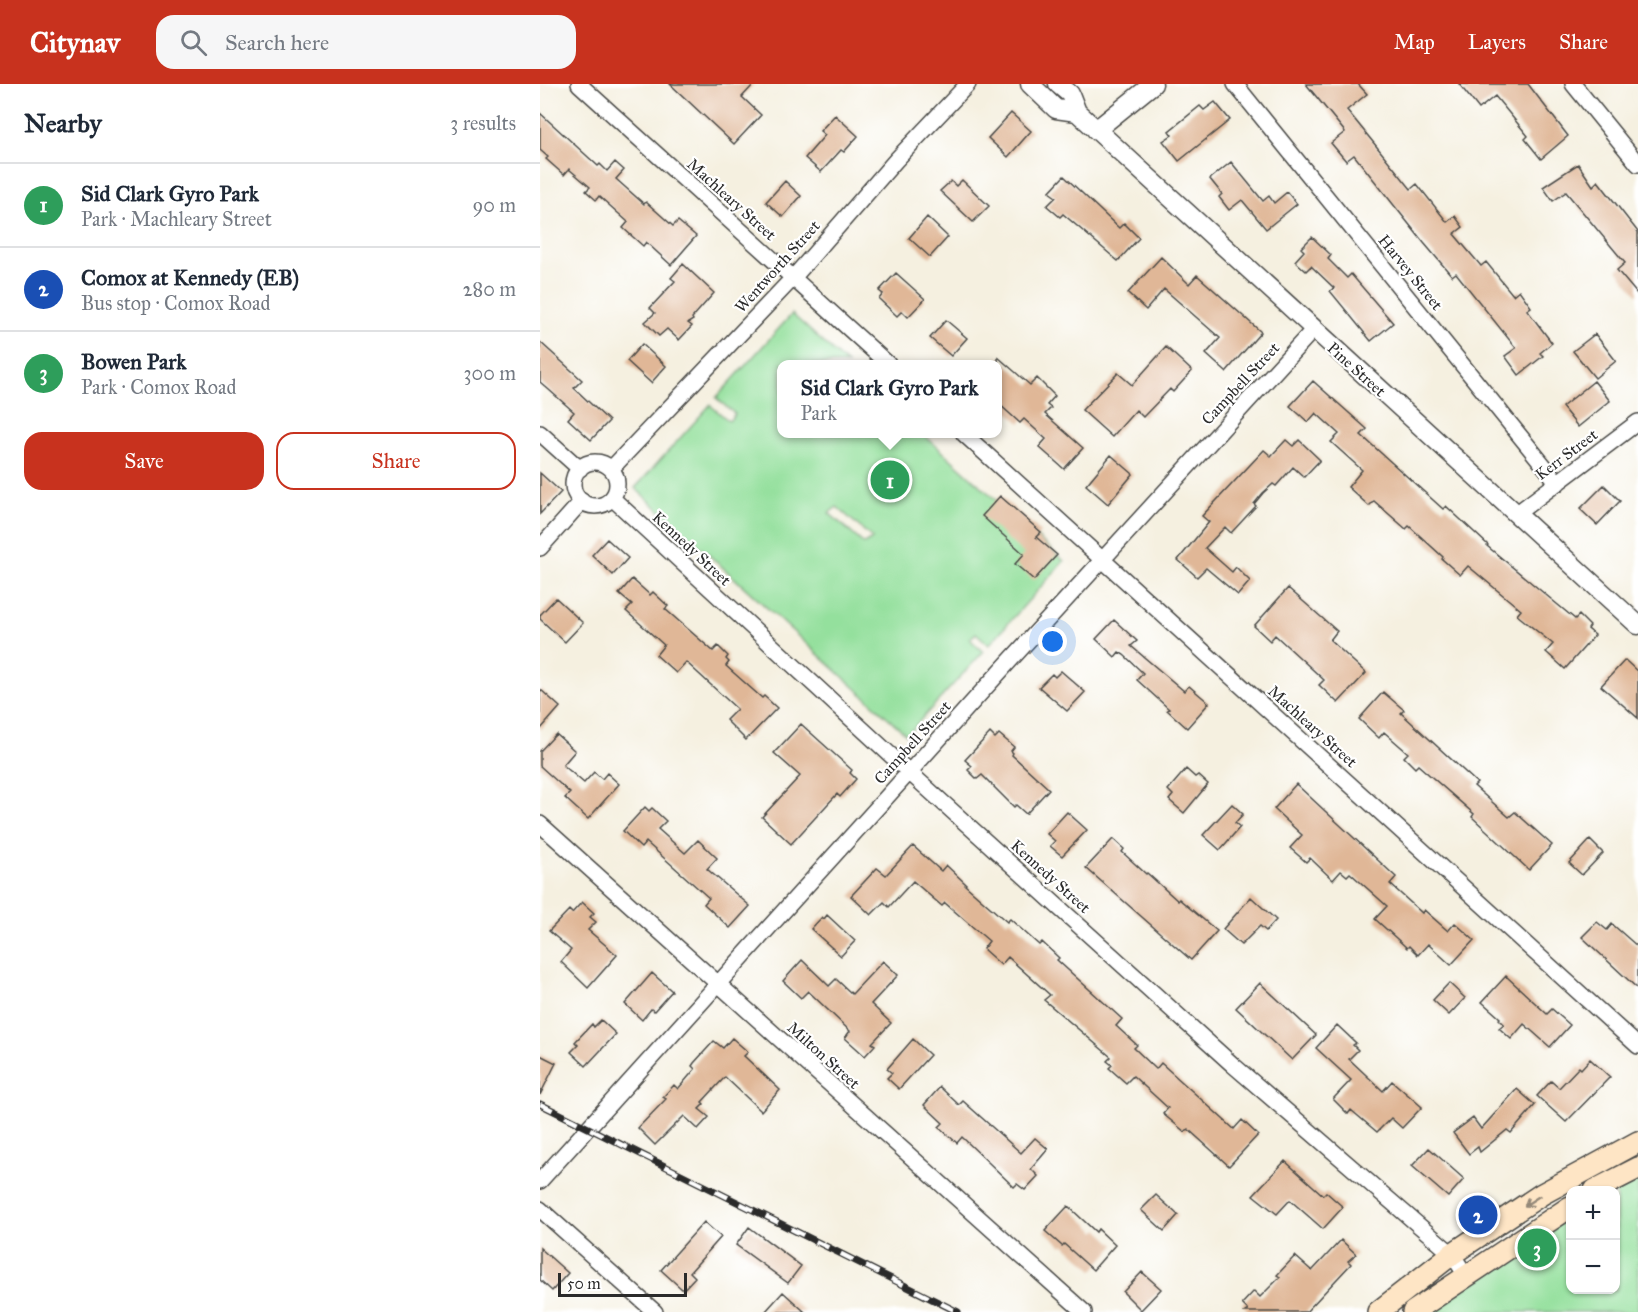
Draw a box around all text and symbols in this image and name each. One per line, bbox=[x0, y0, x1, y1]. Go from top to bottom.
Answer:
search box bbox=[156, 15, 576, 69]
text: Citynav bbox=[30, 25, 120, 60]
icon: search bbox=[177, 26, 210, 59]
text: Search here bbox=[225, 29, 329, 56]
text: Map bbox=[1394, 29, 1435, 55]
text: Layers bbox=[1468, 29, 1526, 55]
text: Share bbox=[1559, 29, 1608, 55]
text: Nearby bbox=[24, 107, 102, 139]
text: 3 results bbox=[450, 111, 516, 135]
street label: Machleary Street bbox=[683, 154, 780, 245]
text: Sid Clark Gyro Park bbox=[81, 180, 259, 207]
text: 1 bbox=[40, 193, 47, 217]
text: 90 m bbox=[473, 193, 516, 217]
text: Park · Machleary Street bbox=[81, 207, 272, 231]
street label: Wentworth Street bbox=[731, 216, 824, 316]
street label: Harvey Street bbox=[1374, 231, 1447, 314]
text: Comox at Kennedy (EB) bbox=[81, 264, 299, 291]
text: 2 bbox=[39, 277, 48, 301]
text: 280 m bbox=[463, 277, 516, 301]
text: Bus stop · Comox Road bbox=[81, 291, 271, 315]
street label: Campbell Street bbox=[1197, 338, 1283, 428]
street label: Pine Street bbox=[1324, 338, 1390, 401]
text: Bowen Park bbox=[81, 348, 187, 375]
popup bbox=[777, 360, 1002, 438]
text: 3 bbox=[40, 361, 48, 385]
text: 300 m bbox=[464, 361, 516, 385]
text: Sid Clark Gyro Park bbox=[801, 374, 978, 401]
text: Park · Comox Road bbox=[81, 375, 237, 399]
text: Park bbox=[801, 401, 837, 425]
street label: Kerr Street bbox=[1531, 425, 1601, 484]
button: Save bbox=[24, 432, 264, 490]
button: Share bbox=[276, 432, 516, 490]
pin: 1 bbox=[870, 458, 910, 502]
street label: Kennedy Street bbox=[648, 507, 735, 590]
your location bbox=[1038, 627, 1067, 656]
street label: Machleary Street bbox=[1264, 681, 1361, 772]
street label: Campbell Street bbox=[870, 697, 955, 788]
street label: Kennedy Street bbox=[1007, 836, 1095, 917]
street label: Milton Street bbox=[784, 1018, 864, 1093]
map controls bbox=[1566, 1186, 1620, 1294]
button: + bbox=[1566, 1186, 1620, 1240]
pin: 2 bbox=[1458, 1192, 1498, 1238]
one-way arrow bbox=[1524, 1195, 1541, 1207]
pin: 3 bbox=[1518, 1226, 1556, 1270]
button: − bbox=[1566, 1240, 1620, 1294]
scale bar bbox=[558, 1270, 687, 1298]
text: 50 m bbox=[567, 1274, 601, 1293]

